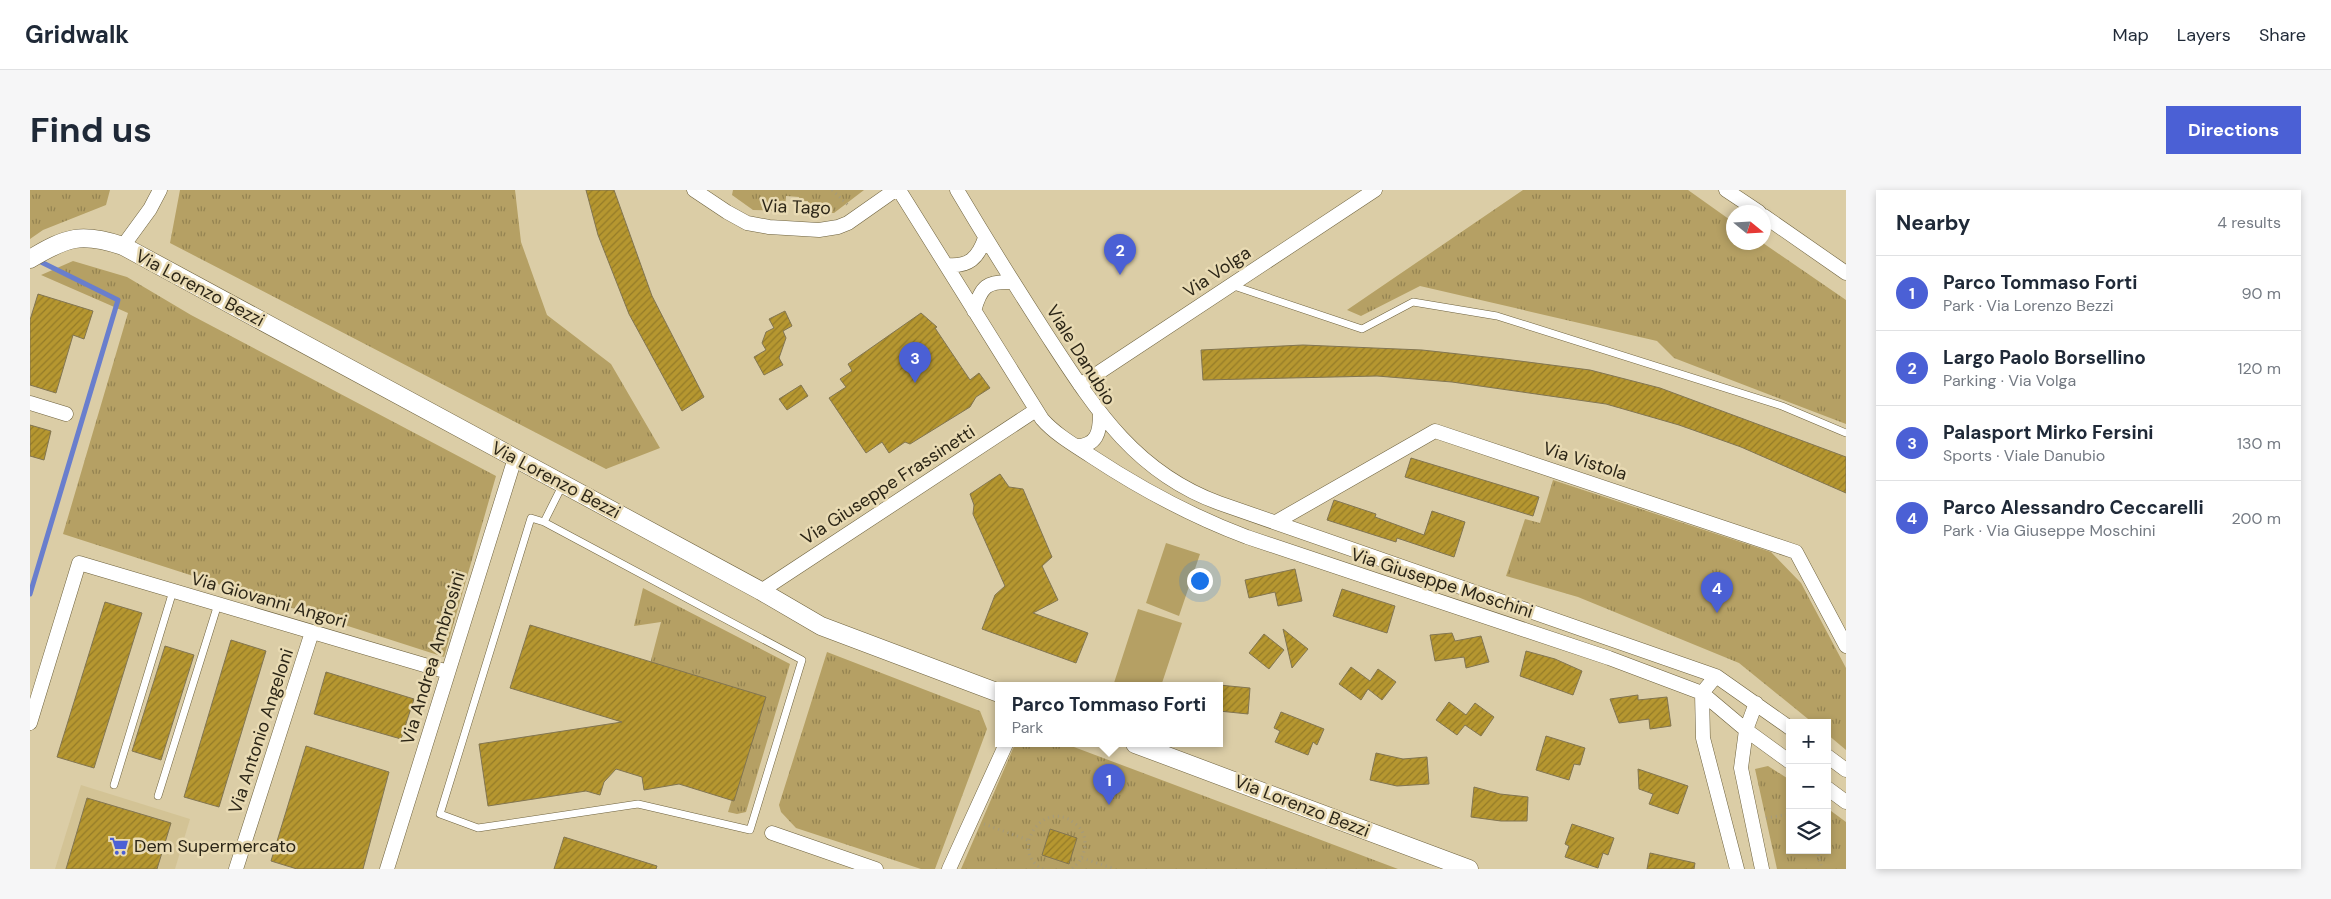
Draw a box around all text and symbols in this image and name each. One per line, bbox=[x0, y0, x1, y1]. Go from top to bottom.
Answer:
text: Gridwalk bbox=[25, 19, 129, 50]
text: Map bbox=[2113, 23, 2149, 47]
text: Layers bbox=[2177, 23, 2231, 47]
text: Share bbox=[2259, 23, 2306, 47]
button: Directions bbox=[2166, 106, 2301, 154]
text: Find us bbox=[30, 107, 152, 153]
street label: Via Tago bbox=[761, 194, 831, 220]
north arrow bbox=[1726, 205, 1771, 250]
text: Nearby bbox=[1896, 209, 1970, 237]
text: 4 results bbox=[2217, 212, 2281, 233]
pin: 2 bbox=[1104, 234, 1136, 275]
street label: Via Volga bbox=[1179, 241, 1255, 303]
street label: Via Lorenzo Bezzi bbox=[131, 244, 269, 332]
text: Parco Tommaso Forti bbox=[1943, 270, 2138, 295]
text: 1 bbox=[1909, 283, 1915, 304]
text: 90 m bbox=[2241, 283, 2281, 304]
text: Park · Via Lorenzo Bezzi bbox=[1943, 295, 2114, 316]
street label: Viale Danubio bbox=[1041, 300, 1121, 410]
pin: 3 bbox=[899, 342, 931, 383]
text: Largo Paolo Borsellino bbox=[1943, 345, 2146, 370]
text: 2 bbox=[1907, 358, 1917, 379]
text: 120 m bbox=[2237, 358, 2281, 379]
text: Parking · Via Volga bbox=[1943, 370, 2076, 391]
street label: Via Giuseppe Frassinetti bbox=[796, 420, 980, 550]
text: Palasport Mirko Fersini bbox=[1943, 420, 2154, 445]
text: 3 bbox=[1907, 433, 1917, 454]
text: 130 m bbox=[2237, 433, 2281, 454]
street label: Via Lorenzo Bezzi bbox=[487, 436, 625, 524]
street label: Via Vistola bbox=[1540, 436, 1630, 486]
text: Sports · Viale Danubio bbox=[1943, 445, 2105, 466]
text: Parco Alessandro Ceccarelli bbox=[1943, 495, 2204, 520]
text: 4 bbox=[1907, 508, 1917, 529]
text: 200 m bbox=[2232, 508, 2281, 529]
text: Park · Via Giuseppe Moschini bbox=[1943, 520, 2156, 541]
street label: Via Giuseppe Moschini bbox=[1348, 542, 1536, 624]
street label: Via Giovanni Angori bbox=[188, 566, 350, 634]
street label: Via Andrea Ambrosini bbox=[395, 568, 471, 748]
your location bbox=[1187, 568, 1213, 594]
pin: 4 bbox=[1701, 572, 1733, 613]
street label: Via Antonio Angeloni bbox=[223, 645, 299, 817]
popup bbox=[995, 682, 1223, 747]
text: Parco Tommaso Forti bbox=[1012, 692, 1206, 717]
text: Park bbox=[1012, 717, 1043, 738]
map controls bbox=[1786, 719, 1831, 854]
button: + bbox=[1786, 719, 1831, 764]
pin: 1 bbox=[1093, 764, 1125, 805]
button: − bbox=[1786, 764, 1831, 809]
street label: Via Lorenzo Bezzi bbox=[1231, 769, 1373, 843]
button: layers bbox=[1786, 809, 1831, 854]
place label: Dem Supermercato bbox=[134, 834, 296, 858]
supermarket icon: Dem Supermercato bbox=[108, 835, 130, 857]

